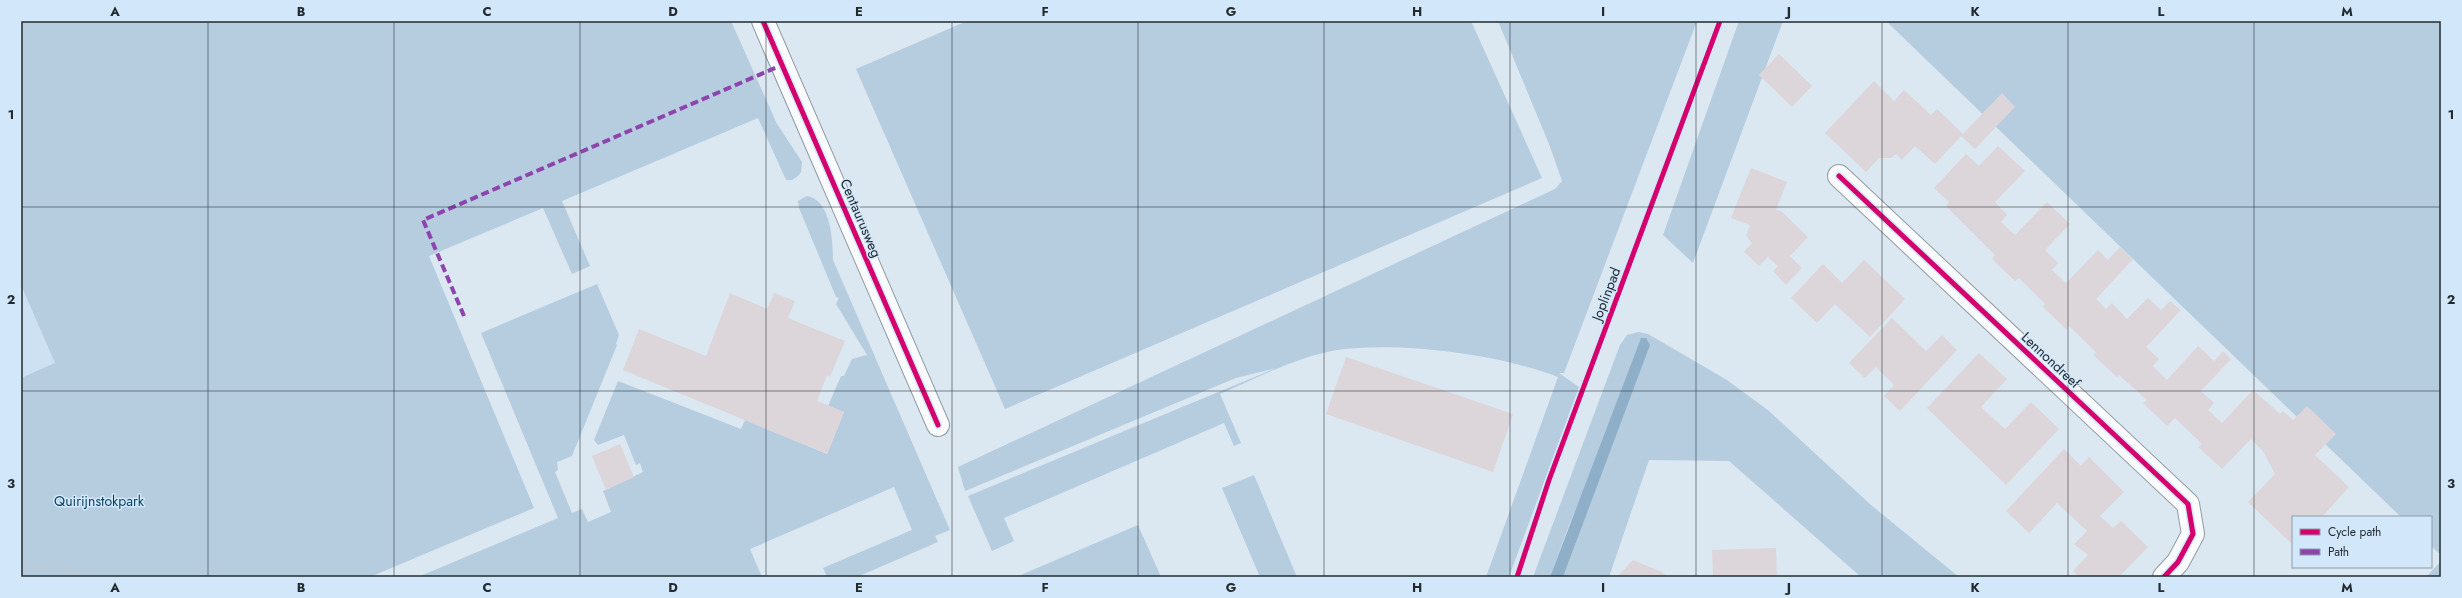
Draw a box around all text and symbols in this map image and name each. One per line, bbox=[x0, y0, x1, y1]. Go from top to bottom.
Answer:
text: A bbox=[109, 2, 120, 21]
text: B bbox=[297, 2, 306, 21]
text: C bbox=[482, 2, 492, 21]
text: D bbox=[668, 2, 678, 21]
text: E bbox=[855, 2, 863, 21]
text: F bbox=[1041, 2, 1049, 21]
text: G bbox=[1226, 2, 1237, 21]
text: H bbox=[1412, 2, 1422, 21]
text: I bbox=[1601, 2, 1605, 21]
text: J bbox=[1784, 2, 1791, 21]
text: K bbox=[1970, 2, 1980, 21]
text: L bbox=[2158, 2, 2165, 21]
text: M bbox=[2341, 2, 2353, 21]
text: 1 bbox=[8, 105, 14, 124]
text: 1 bbox=[2448, 105, 2454, 124]
street label: Centaurusweg bbox=[835, 176, 887, 260]
street label: Joplinpad bbox=[1586, 264, 1625, 326]
text: 2 bbox=[7, 290, 15, 309]
text: 2 bbox=[2447, 290, 2455, 309]
street label: Lennondreef bbox=[2017, 327, 2086, 393]
text: 3 bbox=[7, 474, 15, 493]
text: 3 bbox=[2447, 474, 2455, 493]
park label: Quirijnstokpark bbox=[54, 491, 145, 511]
legend bbox=[2292, 516, 2432, 568]
text: Cycle path bbox=[2328, 523, 2381, 541]
text: Path bbox=[2328, 543, 2349, 561]
text: A bbox=[109, 578, 120, 597]
text: B bbox=[297, 578, 306, 597]
text: C bbox=[482, 578, 492, 597]
text: D bbox=[668, 578, 678, 597]
text: E bbox=[855, 578, 863, 597]
text: F bbox=[1041, 578, 1049, 597]
text: G bbox=[1226, 578, 1237, 597]
text: H bbox=[1412, 578, 1422, 597]
text: I bbox=[1601, 578, 1605, 597]
text: J bbox=[1784, 578, 1791, 597]
text: K bbox=[1970, 578, 1980, 597]
text: L bbox=[2158, 578, 2165, 597]
text: M bbox=[2341, 578, 2353, 597]

